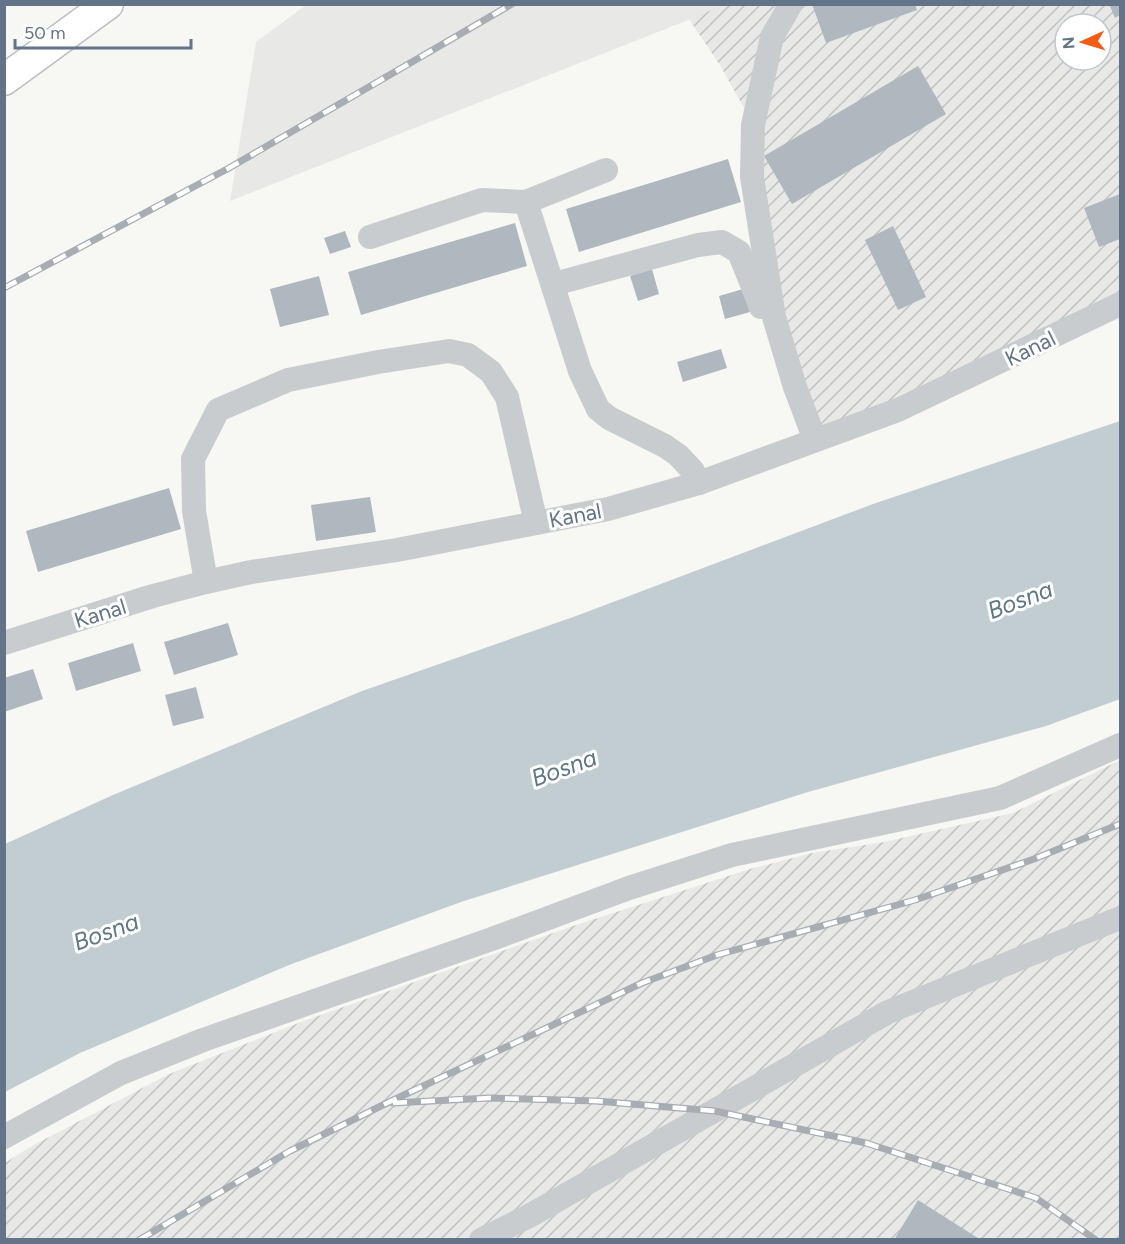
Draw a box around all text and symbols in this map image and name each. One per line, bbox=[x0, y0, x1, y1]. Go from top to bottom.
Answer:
scale bar bbox=[15, 12, 190, 50]
north arrow bbox=[1053, 12, 1113, 72]
text: 50 m bbox=[24, 22, 66, 44]
text: N bbox=[1059, 36, 1078, 50]
street label: Kanal bbox=[1001, 325, 1060, 372]
street label: Kanal bbox=[547, 497, 604, 534]
water label: Bosna bbox=[983, 574, 1056, 625]
street label: Kanal bbox=[71, 593, 129, 634]
water label: Bosna bbox=[527, 742, 600, 793]
water label: Bosna bbox=[69, 906, 142, 957]

